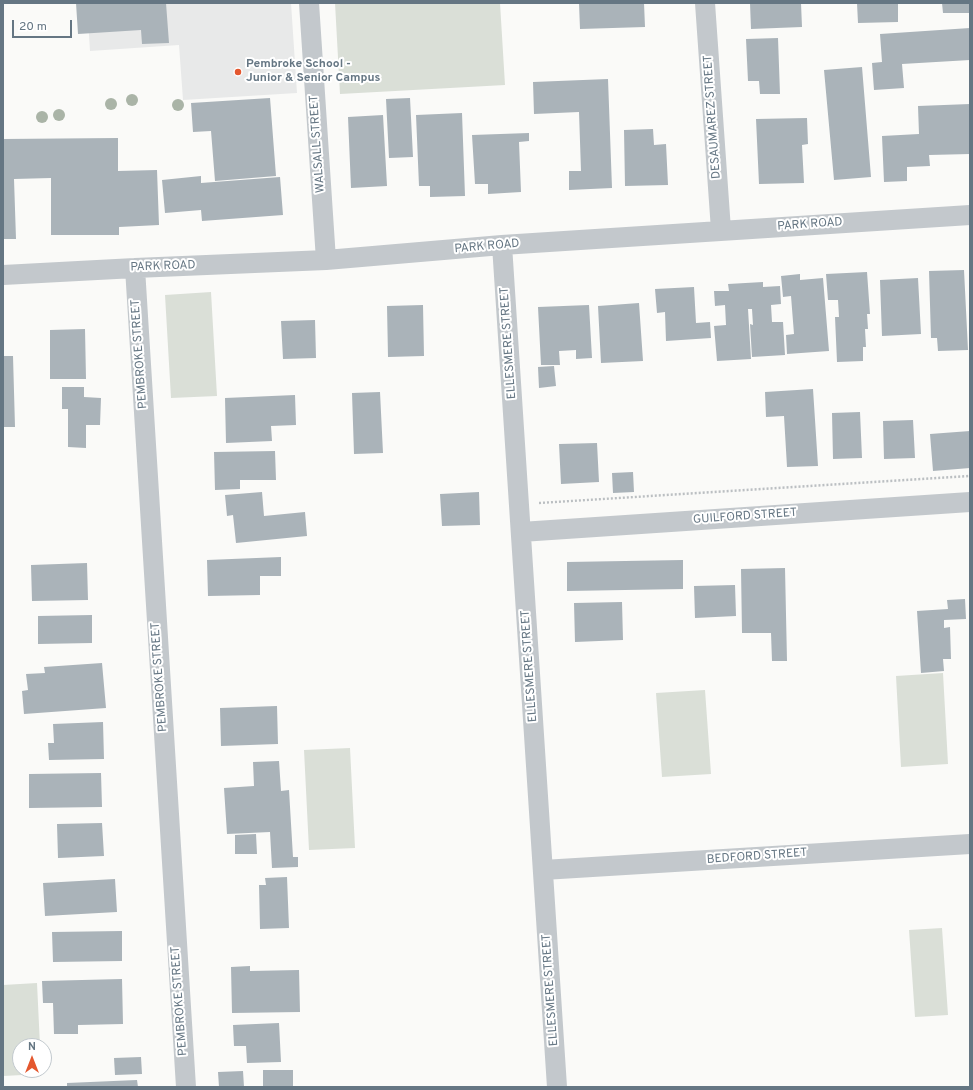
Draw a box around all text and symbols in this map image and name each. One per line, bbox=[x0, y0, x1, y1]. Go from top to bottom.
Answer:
scale bar bbox=[14, 12, 74, 38]
text: 20 m bbox=[19, 19, 47, 35]
street label: DESAUMAREZ STREET bbox=[701, 55, 725, 179]
place label: Pembroke School - Junior & Senior Campus bbox=[246, 58, 381, 86]
marker: Pembroke School - Junior & Senior Campus bbox=[233, 67, 243, 77]
street label: WALSALL STREET bbox=[307, 95, 329, 193]
street label: PARK ROAD bbox=[777, 216, 843, 234]
street label: PARK ROAD bbox=[454, 237, 520, 257]
street label: PARK ROAD bbox=[130, 259, 196, 275]
street label: ELLESMERE STREET bbox=[498, 286, 520, 400]
street label: PEMBROKE STREET bbox=[129, 299, 151, 409]
street label: GUILFORD STREET bbox=[693, 506, 797, 528]
street label: ELLESMERE STREET bbox=[519, 609, 541, 723]
street label: PEMBROKE STREET bbox=[149, 622, 171, 732]
street label: BEDFORD STREET bbox=[706, 846, 808, 868]
street label: ELLESMERE STREET bbox=[540, 933, 562, 1047]
street label: PEMBROKE STREET bbox=[169, 946, 191, 1056]
north arrow bbox=[12, 1038, 52, 1078]
text: N bbox=[28, 1040, 36, 1054]

